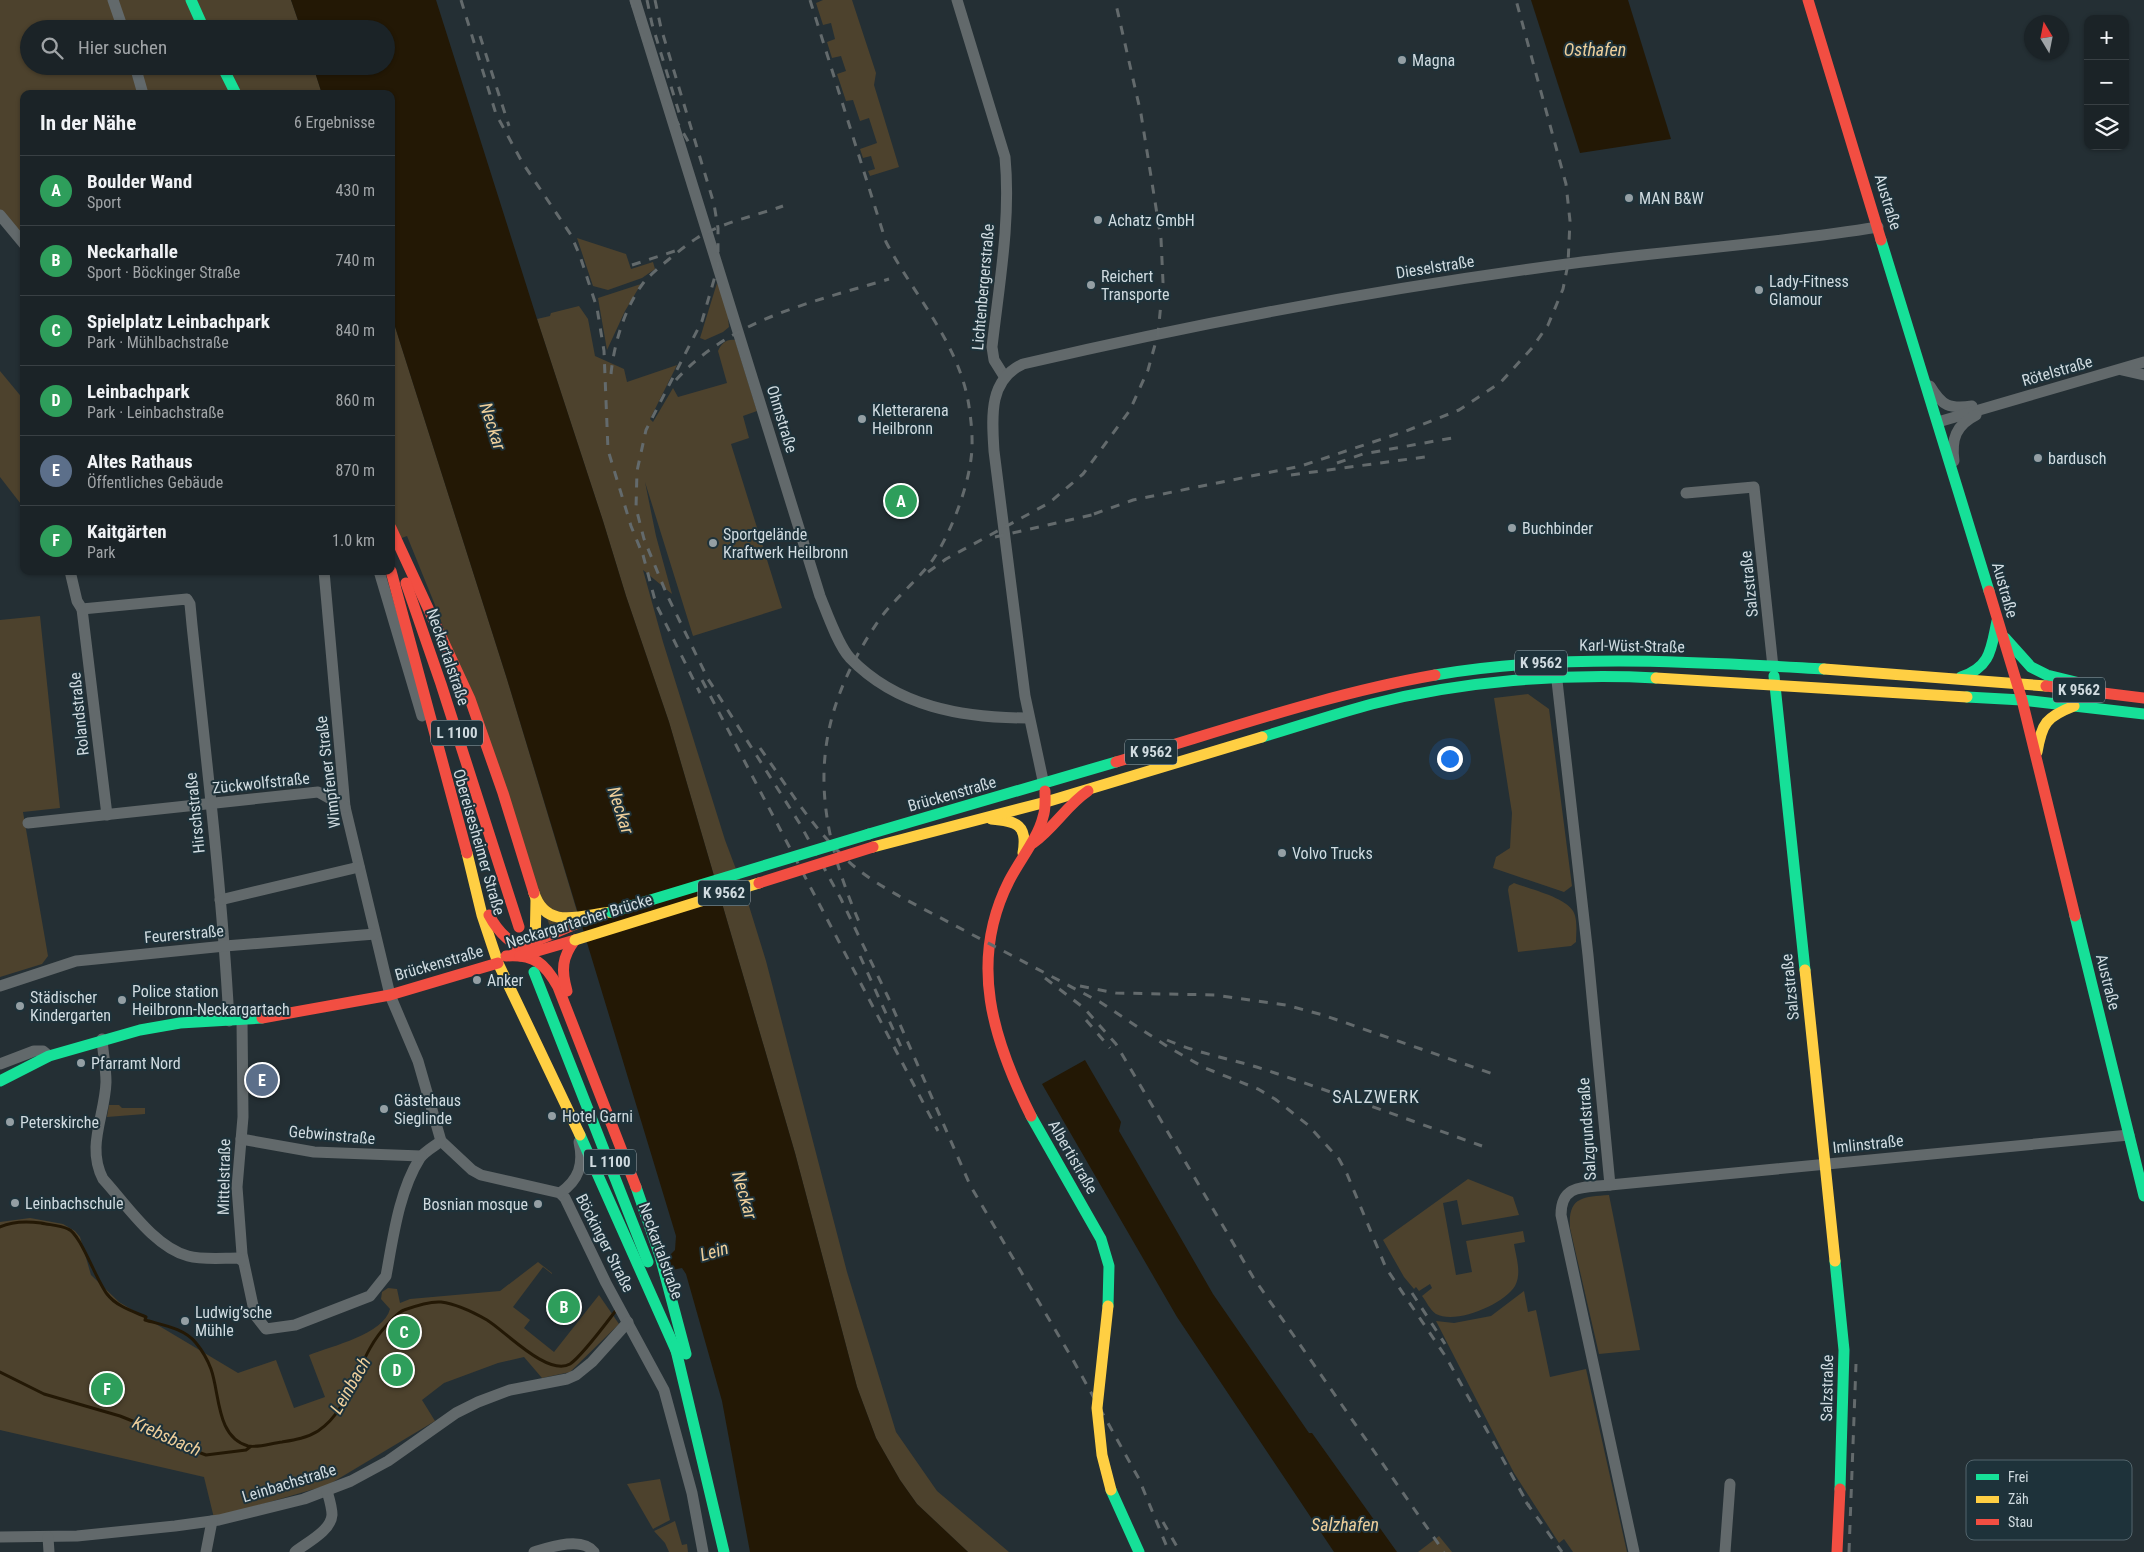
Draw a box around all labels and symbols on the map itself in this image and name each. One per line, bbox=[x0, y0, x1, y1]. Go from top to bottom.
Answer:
north arrow bbox=[2024, 15, 2069, 60]
water label: Osthafen bbox=[1564, 39, 1626, 60]
place label: Magna bbox=[1412, 51, 1455, 70]
marker: Magna bbox=[1396, 54, 1408, 66]
street label: Austraße bbox=[1871, 172, 1905, 232]
place label: MAN B&W bbox=[1639, 189, 1704, 208]
marker: MAN B&W bbox=[1623, 192, 1635, 204]
place label: Achatz GmbH bbox=[1108, 211, 1195, 230]
marker: Achatz GmbH bbox=[1092, 214, 1104, 226]
street label: Lichtenbergerstraße bbox=[968, 223, 998, 351]
street label: Dieselstraße bbox=[1395, 251, 1475, 283]
place label: Reichert Transporte bbox=[1101, 267, 1169, 304]
place label: Lady-Fitness Glamour bbox=[1769, 272, 1849, 309]
marker: Reichert Transporte bbox=[1085, 279, 1097, 291]
marker: Lady-Fitness Glamour bbox=[1753, 284, 1765, 296]
street label: Rötelstraße bbox=[2020, 352, 2094, 390]
street label: Ohmstraße bbox=[763, 383, 801, 455]
water label: Neckar bbox=[476, 400, 511, 453]
place label: Kletterarena Heilbronn bbox=[872, 401, 949, 438]
marker: Kletterarena Heilbronn bbox=[856, 413, 868, 425]
place label: bardusch bbox=[2048, 449, 2106, 468]
marker: bardusch bbox=[2032, 452, 2044, 464]
pin: A bbox=[885, 482, 917, 520]
place label: Buchbinder bbox=[1522, 519, 1593, 538]
marker: Buchbinder bbox=[1506, 522, 1518, 534]
place label: Sportgelände Kraftwerk Heilbronn bbox=[723, 525, 848, 562]
marker: Sportgelände Kraftwerk Heilbronn bbox=[707, 537, 719, 549]
street label: Salzstraße bbox=[1736, 550, 1762, 618]
street label: Austraße bbox=[1988, 560, 2022, 620]
street label: Neckartalstraße bbox=[423, 606, 473, 708]
street label: Karl-Wüst-Straße bbox=[1579, 636, 1685, 656]
road number: K 9562 bbox=[1515, 650, 1567, 676]
street label: Rolandstraße bbox=[65, 671, 93, 757]
road number: K 9562 bbox=[2053, 678, 2105, 702]
street label: Wimpfener Straße bbox=[312, 715, 344, 829]
road number: L 1100 bbox=[431, 720, 483, 746]
road number: K 9562 bbox=[1125, 740, 1177, 764]
your location bbox=[1437, 746, 1463, 772]
street label: Obereisesheimer Straße bbox=[449, 767, 509, 917]
street label: Zückwolfstraße bbox=[211, 768, 311, 798]
street label: Hirschstraße bbox=[181, 772, 209, 854]
street label: Brückenstraße bbox=[906, 772, 998, 816]
water label: Neckar bbox=[604, 784, 639, 837]
place label: Volvo Trucks bbox=[1292, 844, 1373, 863]
marker: Volvo Trucks bbox=[1276, 847, 1288, 859]
road number: K 9562 bbox=[698, 880, 750, 906]
street label: Neckargartacher Brücke bbox=[504, 890, 654, 952]
street label: Feurerstraße bbox=[143, 921, 225, 947]
street label: Brückenstraße bbox=[393, 941, 485, 985]
street label: Austraße bbox=[2092, 952, 2124, 1012]
street label: Salzstraße bbox=[1777, 953, 1803, 1021]
place label: Anker bbox=[487, 971, 524, 990]
marker: Anker bbox=[471, 974, 483, 986]
place label: Police station Heilbronn-Neckargartach bbox=[132, 982, 290, 1019]
place label: Städischer Kindergarten bbox=[30, 988, 111, 1025]
marker: Police station Heilbronn-Neckargartach bbox=[116, 994, 128, 1006]
marker: Städischer Kindergarten bbox=[14, 1000, 26, 1012]
place label: Pfarramt Nord bbox=[91, 1054, 181, 1073]
marker: Pfarramt Nord bbox=[75, 1057, 87, 1069]
pin: E bbox=[246, 1061, 278, 1099]
street label: Salzgrundstraße bbox=[1574, 1077, 1600, 1181]
district label: SALZWERK bbox=[1332, 1086, 1420, 1107]
place label: Gästehaus Sieglinde bbox=[394, 1091, 461, 1128]
marker: Gästehaus Sieglinde bbox=[378, 1103, 390, 1115]
place label: Hotel Garni bbox=[562, 1107, 633, 1126]
marker: Hotel Garni bbox=[546, 1110, 558, 1122]
place label: Peterskirche bbox=[20, 1113, 99, 1132]
marker: Peterskirche bbox=[4, 1116, 16, 1128]
street label: Albertistraße bbox=[1044, 1117, 1102, 1197]
street label: Gebwinstraße bbox=[288, 1122, 376, 1148]
street label: Imlinstraße bbox=[1832, 1131, 1904, 1157]
street label: Mittelstraße bbox=[214, 1139, 234, 1215]
road number: L 1100 bbox=[584, 1150, 636, 1174]
water label: Neckar bbox=[728, 1169, 762, 1222]
street label: Böckinger Straße bbox=[572, 1191, 638, 1295]
place label: Leinbachschule bbox=[25, 1194, 124, 1213]
place label: Bosnian mosque bbox=[423, 1195, 528, 1214]
marker: Leinbachschule bbox=[9, 1197, 21, 1209]
marker: Bosnian mosque bbox=[532, 1198, 544, 1210]
street label: Neckartalstraße bbox=[635, 1200, 687, 1302]
water label: Lein bbox=[697, 1237, 731, 1265]
pin: B bbox=[548, 1288, 580, 1326]
place label: Ludwig’sche Mühle bbox=[195, 1303, 272, 1340]
pin: C bbox=[388, 1313, 420, 1351]
marker: Ludwig’sche Mühle bbox=[179, 1315, 191, 1327]
pin: D bbox=[381, 1351, 413, 1389]
water label: Leinbach bbox=[325, 1353, 375, 1417]
street label: Salzstraße bbox=[1817, 1354, 1837, 1422]
pin: F bbox=[91, 1370, 123, 1408]
water label: Krebsbach bbox=[129, 1412, 205, 1460]
street label: Leinbachstraße bbox=[240, 1460, 338, 1506]
legend bbox=[1966, 1460, 2132, 1540]
text: Frei bbox=[2008, 1469, 2028, 1485]
text: Zäh bbox=[2008, 1491, 2029, 1507]
water label: Salzhafen bbox=[1311, 1514, 1379, 1535]
text: Stau bbox=[2008, 1514, 2033, 1530]

